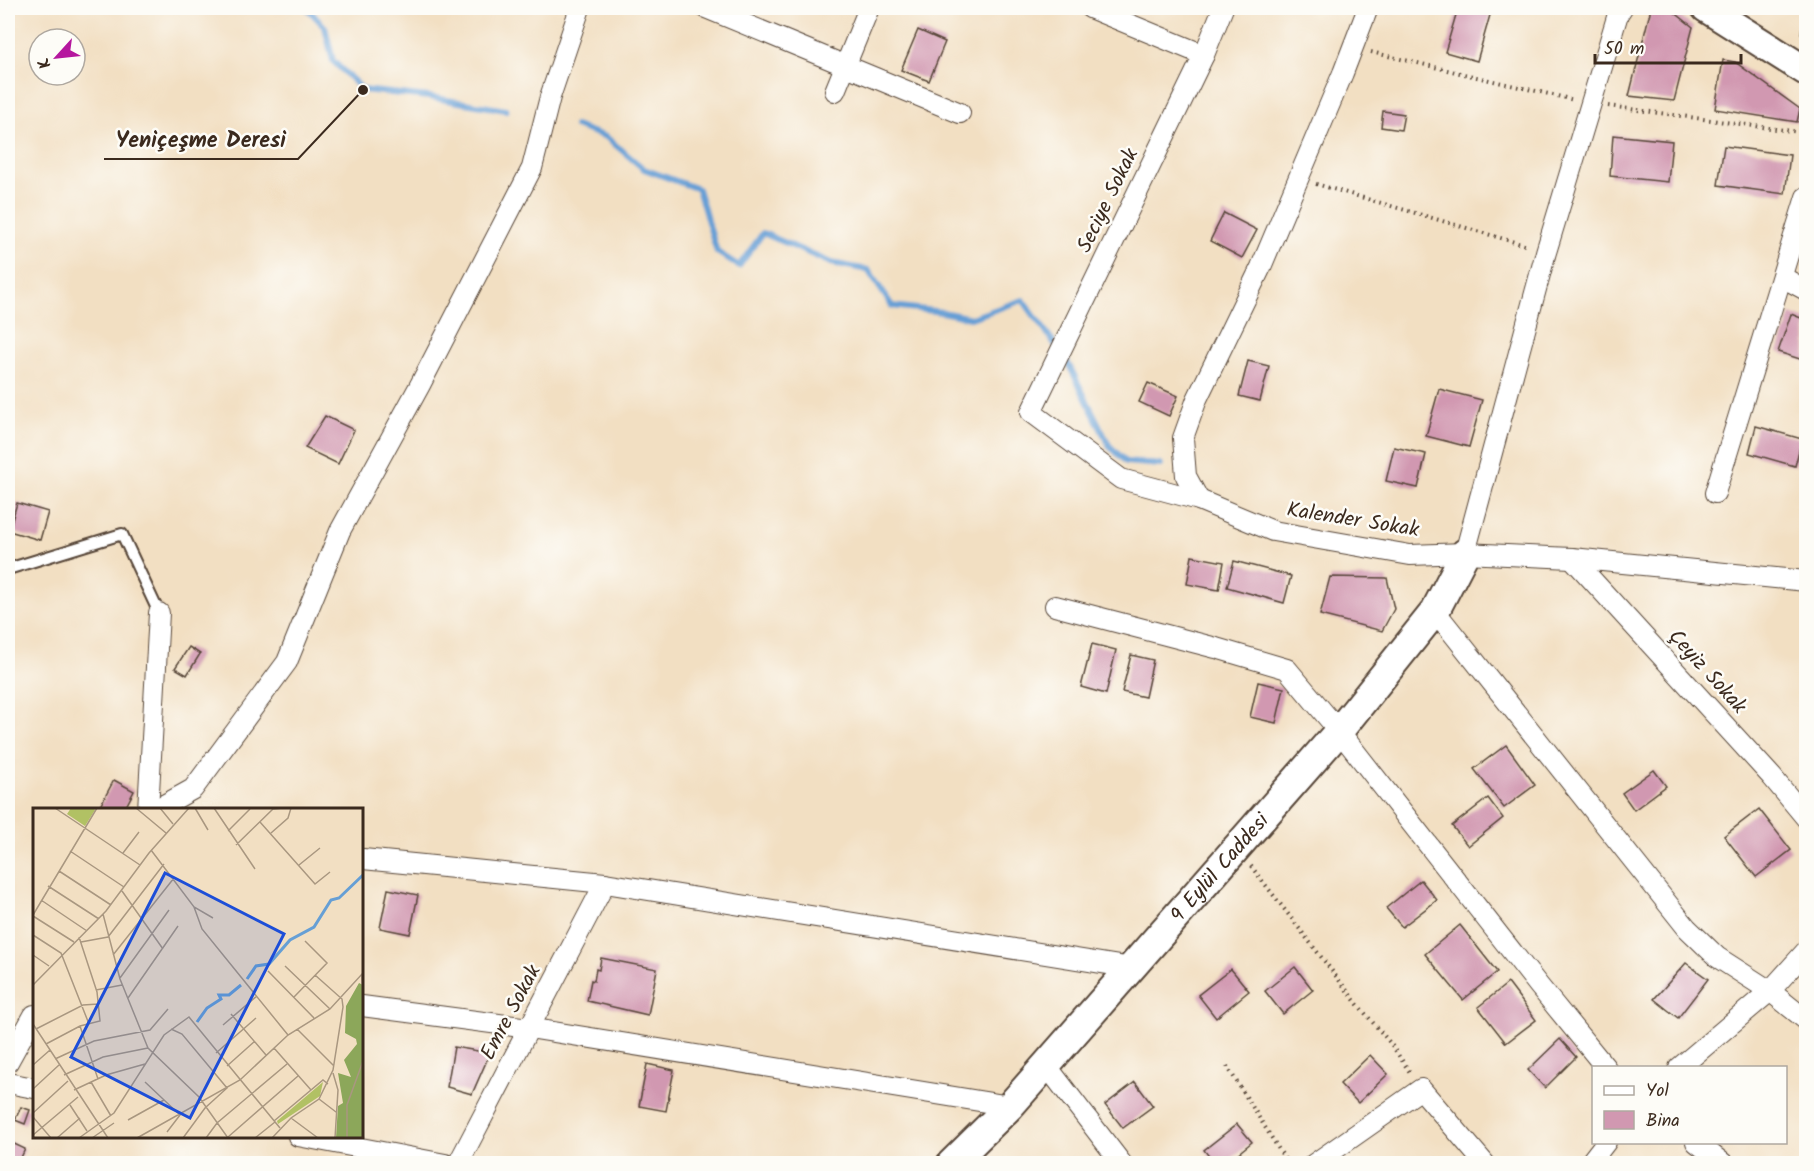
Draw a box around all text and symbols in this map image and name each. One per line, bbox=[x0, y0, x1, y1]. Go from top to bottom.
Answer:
north arrow bbox=[27, 27, 87, 87]
scale bar bbox=[1595, 27, 1740, 65]
text: 50 m bbox=[1604, 35, 1644, 64]
text: K bbox=[31, 53, 58, 73]
callout: Yeniçeşme Deresi bbox=[104, 119, 298, 159]
text: Yeniçeşme Deresi bbox=[116, 124, 287, 159]
street label: Seciye Sokak bbox=[1069, 143, 1148, 259]
street label: Kalender Sokak bbox=[1284, 494, 1421, 547]
street label: Çeyiz Sokak bbox=[1660, 622, 1754, 722]
street label: 9 Eylül Caddesi bbox=[1163, 806, 1278, 931]
inset map bbox=[33, 808, 363, 1138]
street label: Emre Sokak bbox=[472, 959, 550, 1066]
legend bbox=[1592, 1066, 1787, 1144]
text: Yol bbox=[1646, 1077, 1670, 1106]
text: Bina bbox=[1646, 1107, 1680, 1136]

